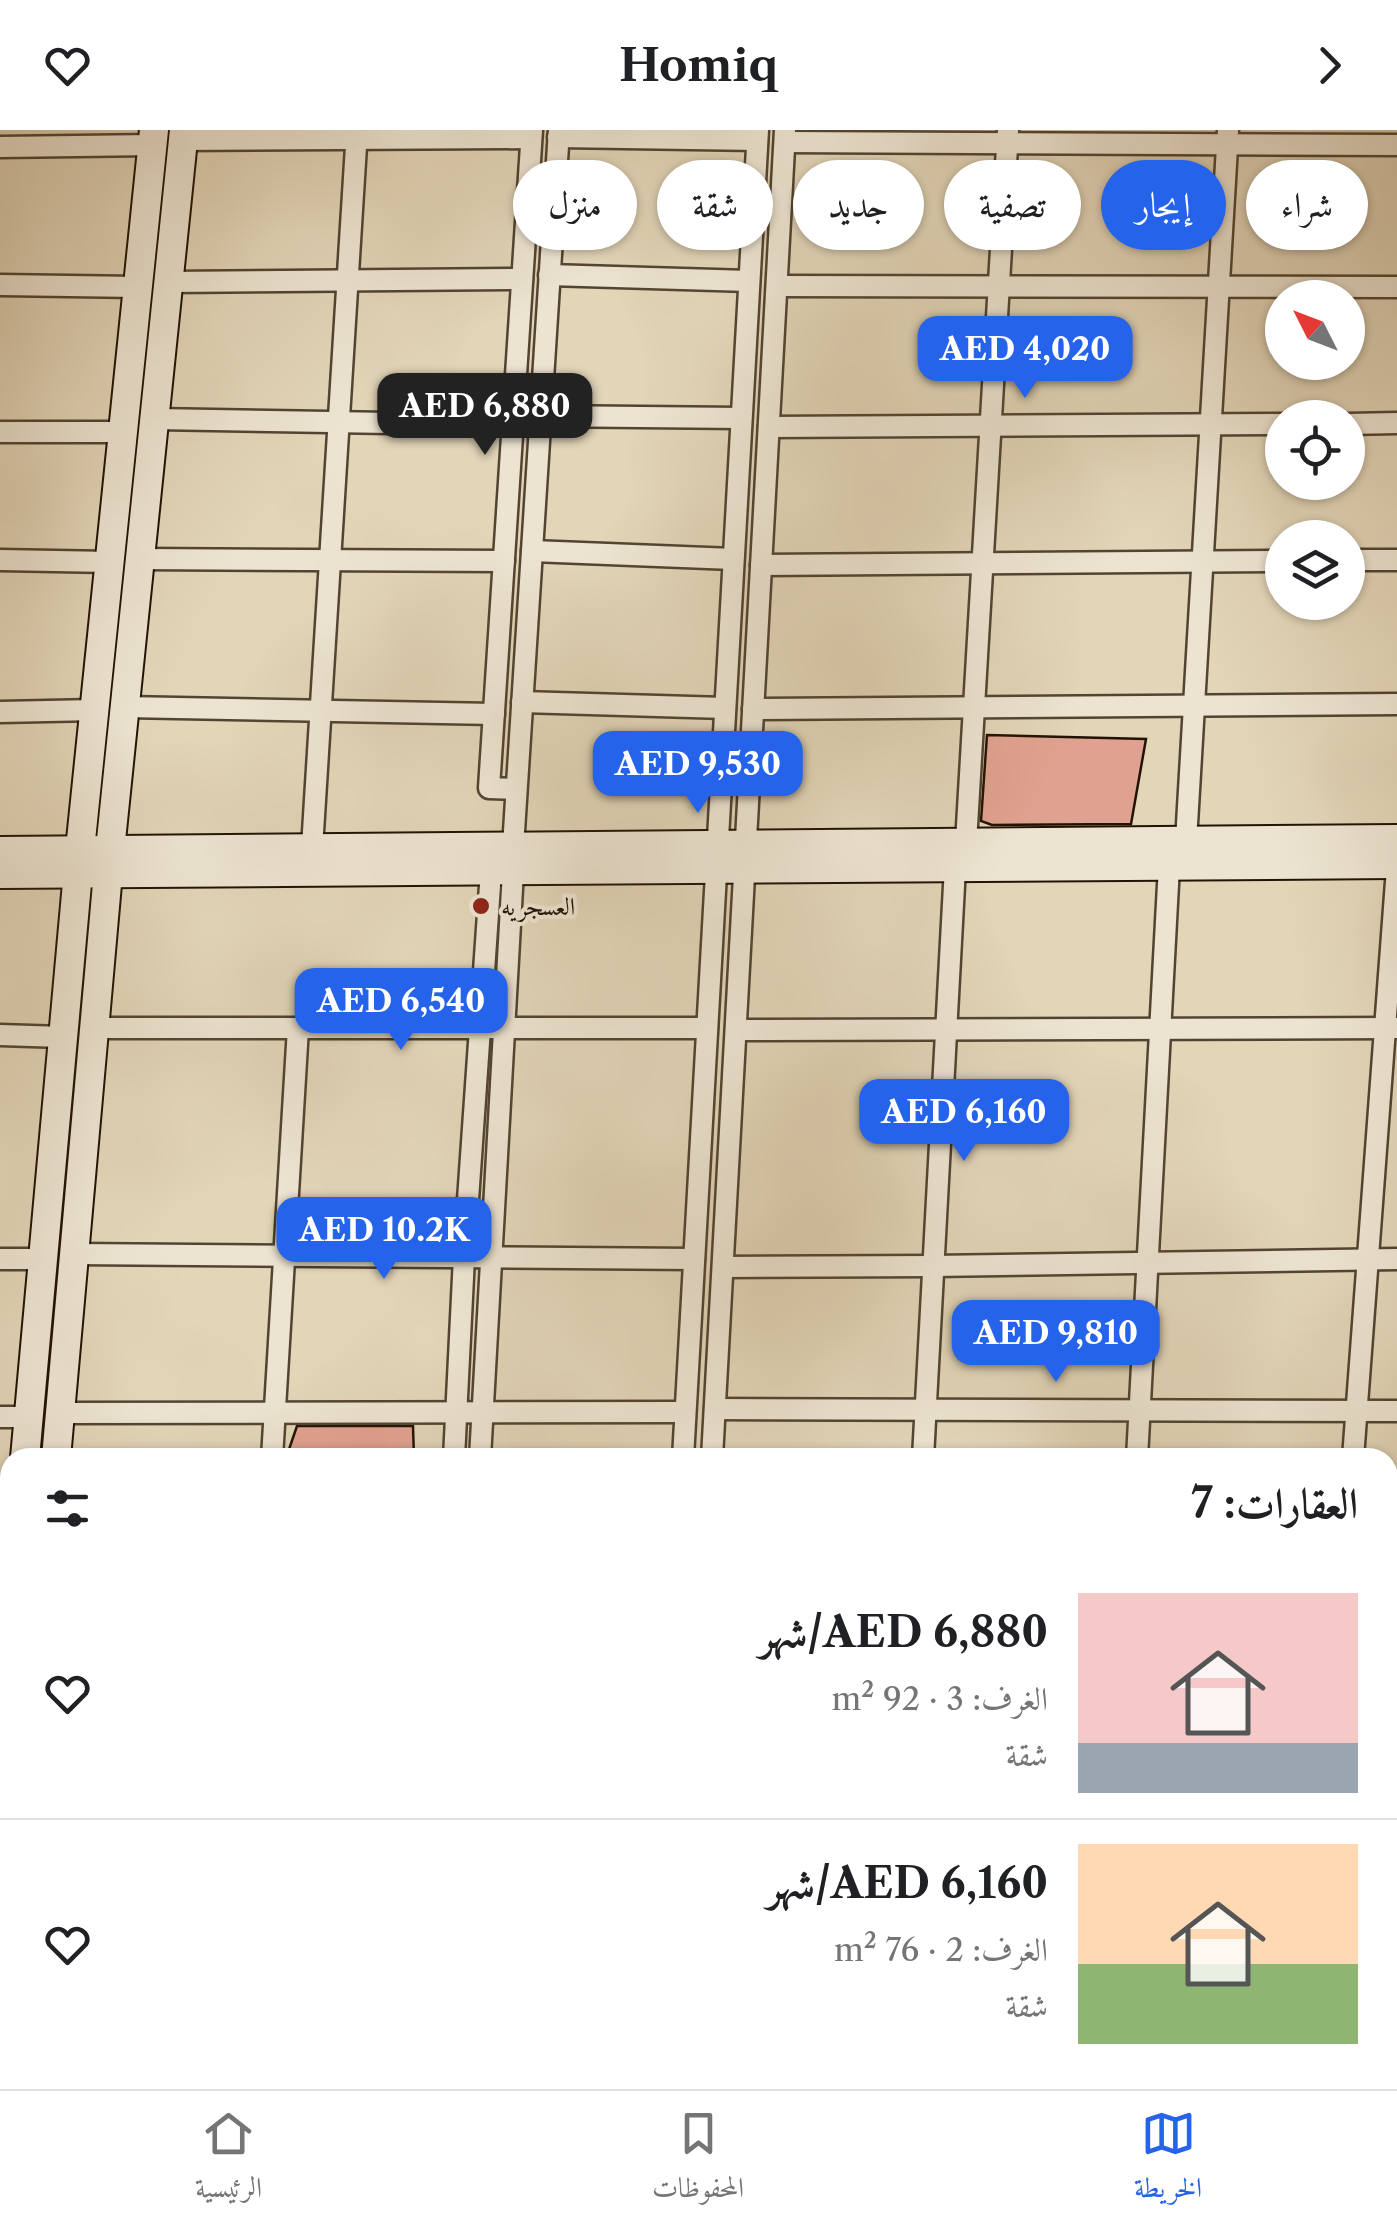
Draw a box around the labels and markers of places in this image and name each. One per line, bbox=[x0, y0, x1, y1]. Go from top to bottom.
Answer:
pin: AED 4,020 bbox=[911, 316, 1139, 401]
pin: AED 6,880 bbox=[371, 373, 599, 458]
pin: AED 9,530 bbox=[584, 731, 812, 816]
place label: العسجريه bbox=[501, 891, 575, 923]
marker: العسجريه bbox=[470, 895, 492, 917]
pin: AED 6,540 bbox=[287, 968, 515, 1053]
pin: AED 6,160 bbox=[850, 1079, 1078, 1164]
pin: AED 10.2K bbox=[270, 1197, 498, 1282]
pin: AED 9,810 bbox=[942, 1300, 1170, 1385]

